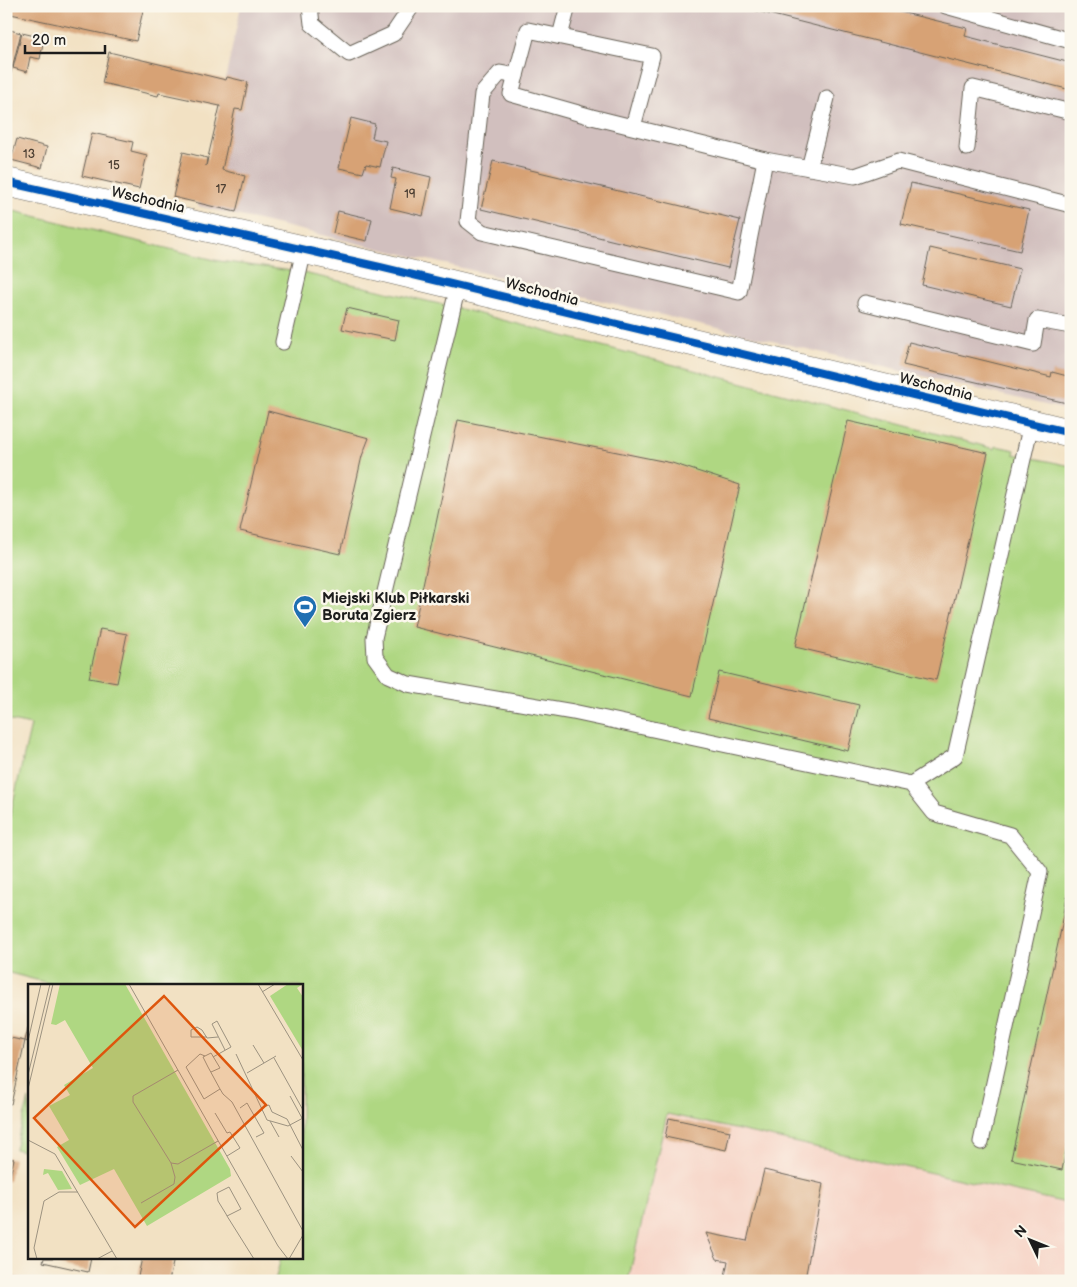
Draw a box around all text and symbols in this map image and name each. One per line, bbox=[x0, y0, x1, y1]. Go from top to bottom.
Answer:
scale bar bbox=[25, 22, 105, 54]
text: 20 m bbox=[32, 31, 66, 50]
house number: 13 bbox=[23, 147, 35, 162]
house number: 15 bbox=[108, 158, 120, 173]
street label: Wschodnia bbox=[109, 182, 187, 218]
house number: 17 bbox=[216, 182, 226, 197]
house number: 19 bbox=[404, 187, 416, 202]
street label: Wschodnia bbox=[503, 274, 581, 310]
street label: Wschodnia bbox=[897, 369, 975, 405]
place label: Miejski Klub Piłkarski Boruta Zgierz bbox=[322, 589, 469, 625]
sports icon: Miejski Klub Piłkarski Boruta Zgierz bbox=[292, 594, 318, 628]
inset map bbox=[28, 984, 302, 1260]
north arrow bbox=[1004, 1214, 1054, 1264]
text: N bbox=[1011, 1222, 1031, 1241]

